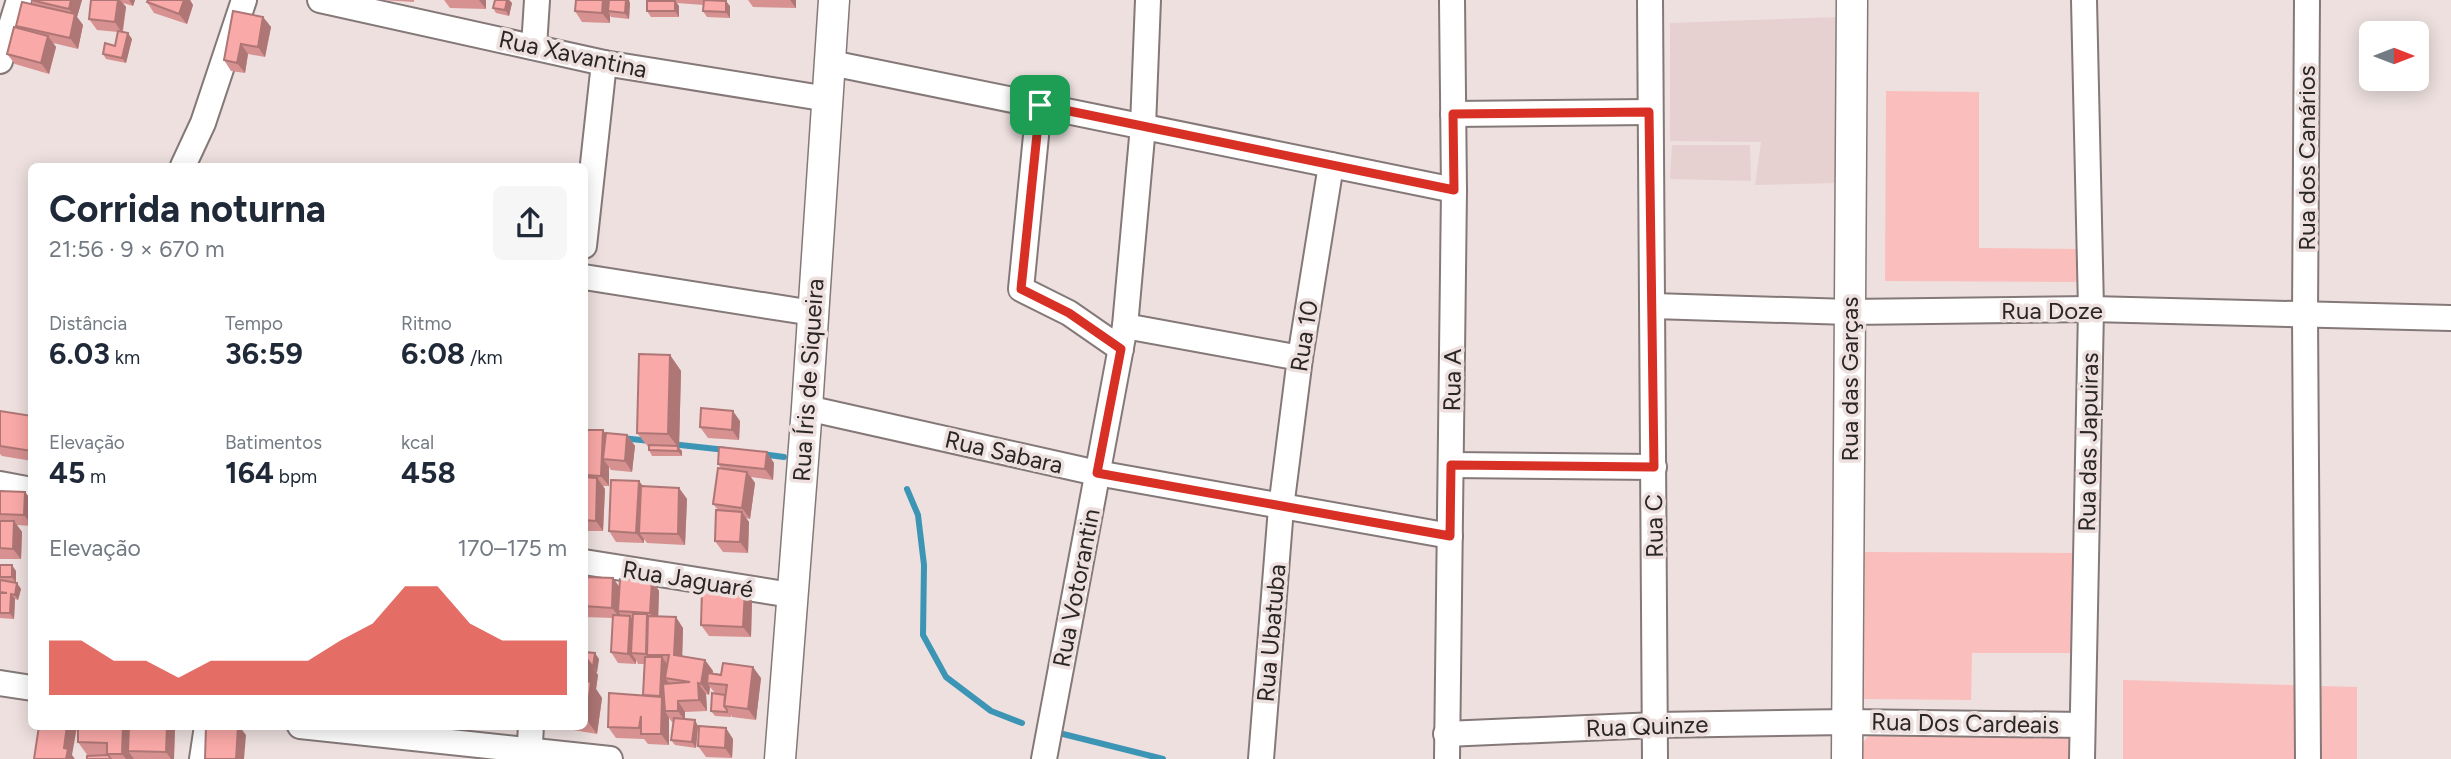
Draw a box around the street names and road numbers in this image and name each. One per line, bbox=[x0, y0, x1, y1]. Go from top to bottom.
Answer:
street label: Rua Xavantina bbox=[496, 24, 650, 84]
street label: Rua dos Canários bbox=[2292, 65, 2321, 251]
street label: Rua Íris de Siqueira bbox=[786, 277, 830, 483]
street label: Rua Doze bbox=[2001, 296, 2103, 325]
street label: Rua das Garças bbox=[1835, 297, 1864, 462]
street label: Rua 10 bbox=[1284, 298, 1324, 374]
street label: Rua A bbox=[1437, 348, 1467, 412]
street label: Rua das Japuiras bbox=[2072, 352, 2104, 532]
street label: Rua Sabara bbox=[942, 424, 1066, 480]
street label: Rua C bbox=[1639, 494, 1669, 558]
street label: Rua Votorantin bbox=[1046, 506, 1106, 670]
street label: Rua Jaguaré bbox=[620, 554, 756, 604]
street label: Rua Ubatuba bbox=[1251, 563, 1291, 703]
street label: Rua Dos Cardeais bbox=[1871, 707, 2059, 739]
street label: Rua Quinze bbox=[1585, 709, 1709, 743]

